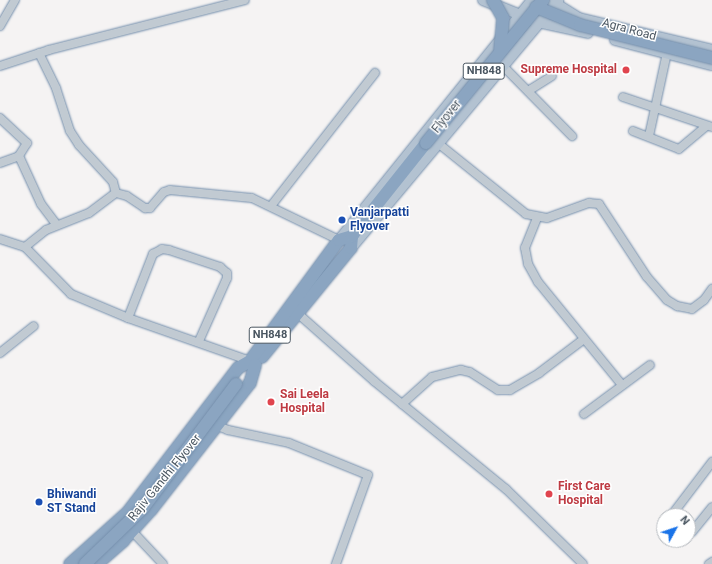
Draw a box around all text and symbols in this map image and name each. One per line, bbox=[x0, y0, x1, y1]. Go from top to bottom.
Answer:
street label: Agra Road bbox=[600, 16, 658, 44]
road number: NH848 bbox=[462, 62, 506, 80]
place label: Supreme Hospital bbox=[521, 63, 617, 77]
marker: Supreme Hospital bbox=[620, 64, 632, 76]
street label: Flyover bbox=[429, 98, 465, 136]
place label: Vanjarpatti Flyover bbox=[350, 206, 409, 234]
marker: Vanjarpatti Flyover bbox=[337, 215, 347, 225]
road number: NH848 bbox=[248, 326, 292, 344]
place label: Sai Leela Hospital bbox=[280, 388, 329, 416]
marker: Sai Leela Hospital bbox=[265, 396, 277, 408]
street label: Rajiv Gandhi Flyover bbox=[126, 432, 204, 524]
place label: First Care Hospital bbox=[558, 480, 610, 508]
place label: Bhiwandi ST Stand bbox=[47, 488, 96, 516]
marker: First Care Hospital bbox=[543, 488, 555, 500]
marker: Bhiwandi ST Stand bbox=[34, 497, 44, 507]
north arrow bbox=[656, 508, 696, 548]
text: N bbox=[677, 513, 692, 528]

